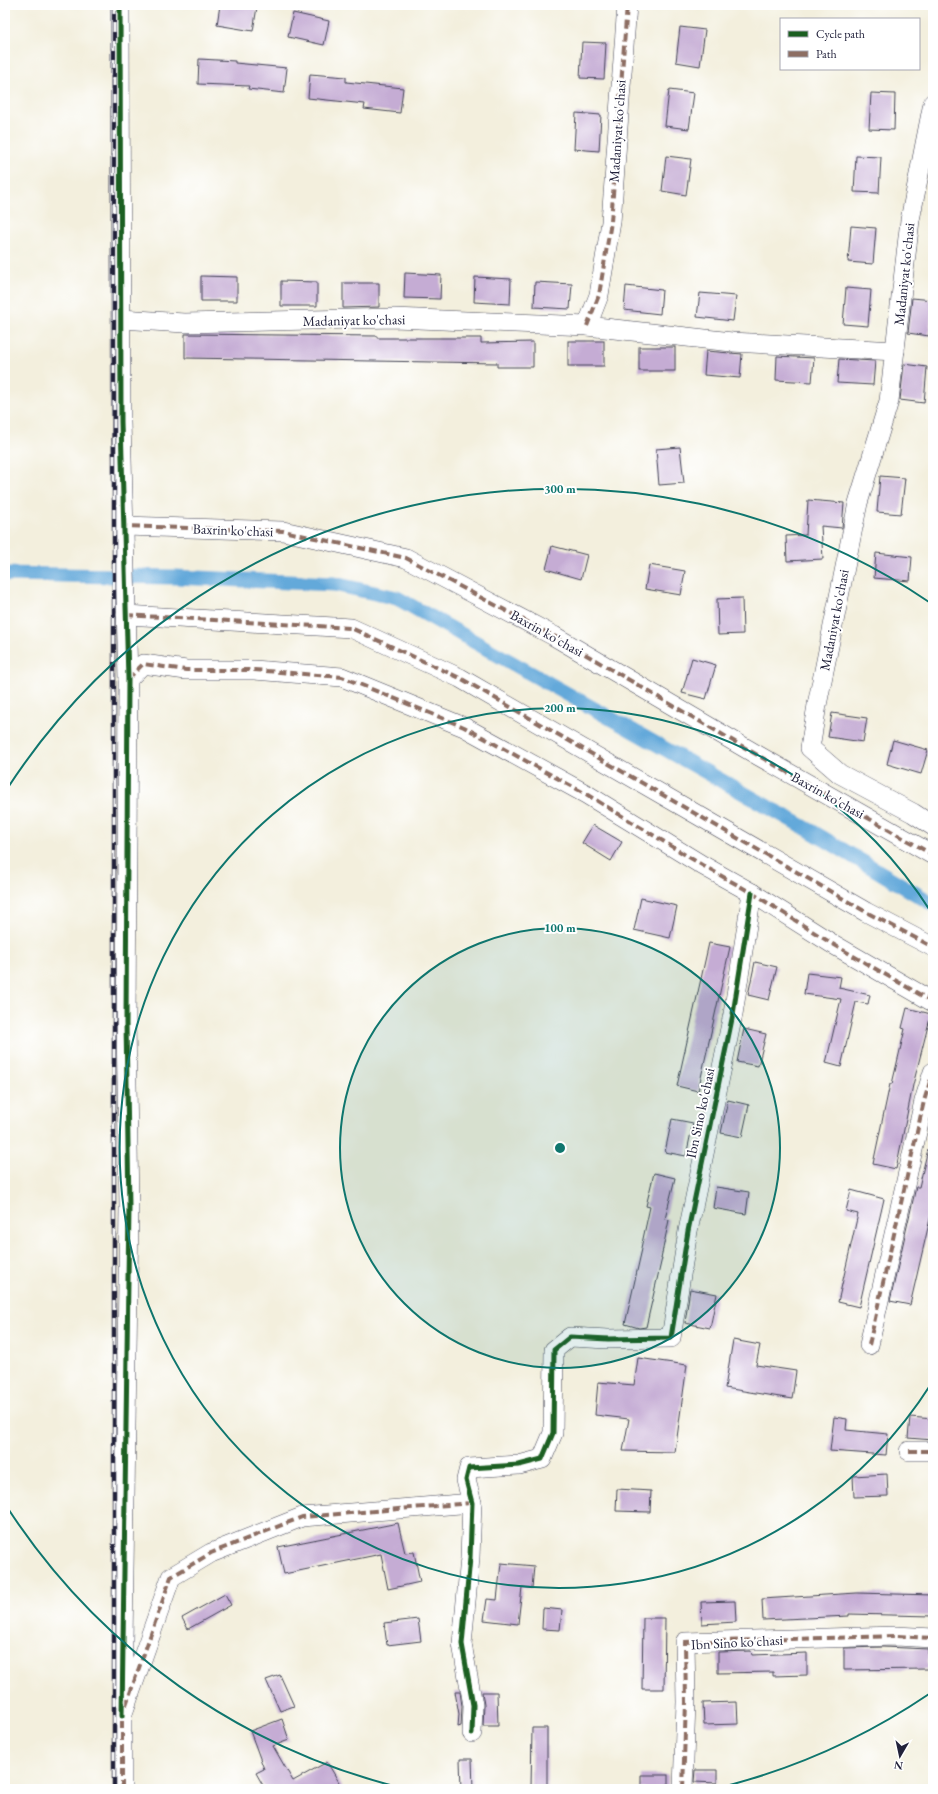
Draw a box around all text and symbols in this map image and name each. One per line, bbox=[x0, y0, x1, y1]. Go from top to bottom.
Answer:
legend bbox=[780, 18, 920, 70]
text: Cycle path bbox=[816, 26, 865, 42]
text: Path bbox=[816, 46, 837, 62]
street label: Madaniyat ko'chasi bbox=[604, 79, 630, 183]
street label: Madaniyat ko'chasi bbox=[890, 221, 918, 326]
street label: Madaniyat ko'chasi bbox=[302, 310, 406, 330]
text: 300 m bbox=[544, 481, 576, 497]
street label: Baxrin ko'chasi bbox=[192, 520, 274, 540]
street label: Madaniyat ko'chasi bbox=[815, 567, 853, 672]
street label: Baxrin ko'chasi bbox=[507, 606, 587, 661]
text: 200 m bbox=[544, 700, 576, 716]
street label: Baxrin ko'chasi bbox=[788, 768, 868, 823]
text: 100 m bbox=[544, 920, 576, 936]
street label: Ibn Sino ko'chasi bbox=[682, 1066, 718, 1160]
centre of rings bbox=[553, 1141, 567, 1155]
street label: Ibn Sino ko'chasi bbox=[691, 1631, 784, 1653]
north arrow bbox=[880, 1736, 920, 1776]
text: N bbox=[893, 1758, 904, 1773]

